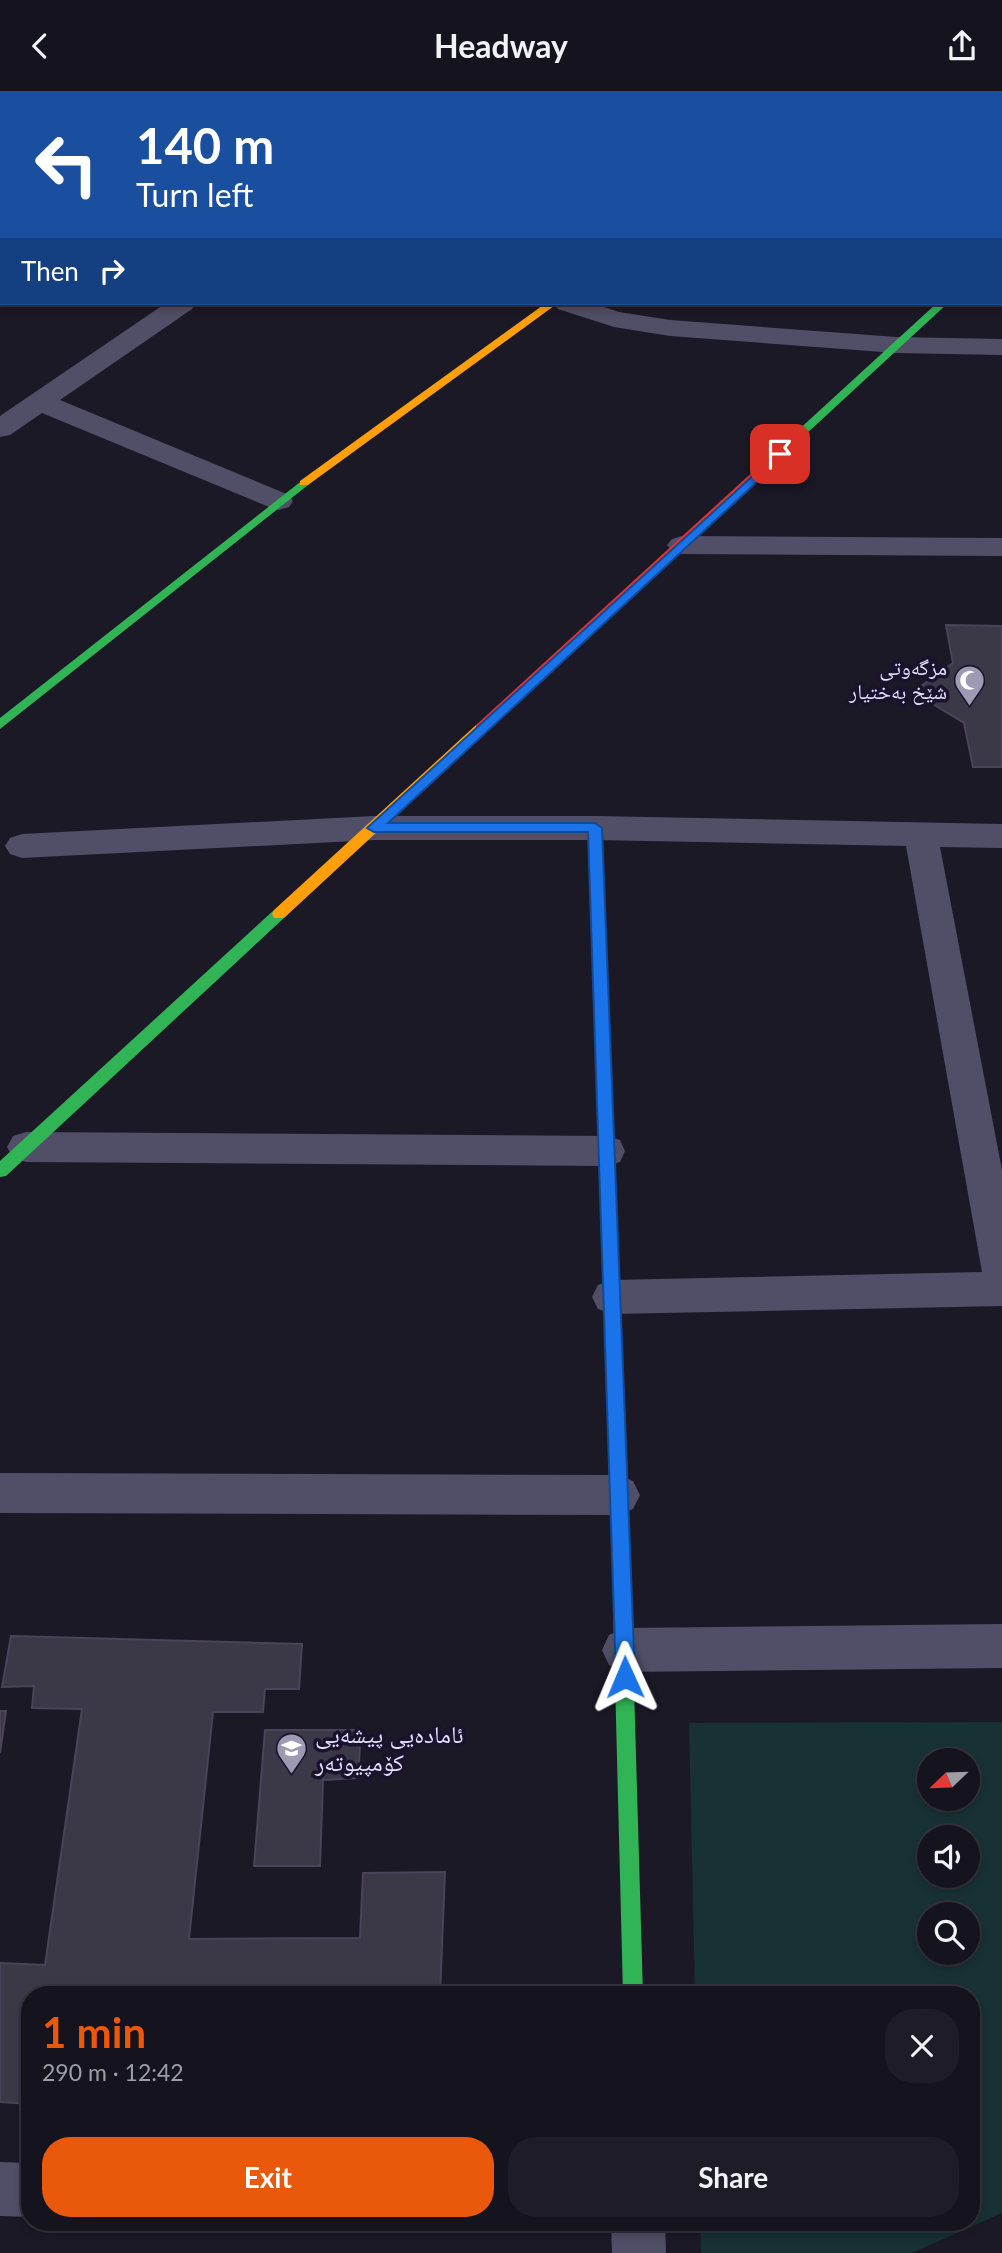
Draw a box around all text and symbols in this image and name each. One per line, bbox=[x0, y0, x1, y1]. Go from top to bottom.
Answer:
text: Headway bbox=[434, 26, 568, 65]
icon: back bbox=[21, 27, 59, 65]
icon: share bbox=[943, 27, 981, 65]
text: 140 m bbox=[136, 116, 274, 174]
icon: left bbox=[21, 119, 112, 210]
text: Turn left bbox=[136, 175, 253, 214]
icon: right bbox=[93, 252, 131, 290]
text: Then bbox=[21, 255, 79, 287]
pin bbox=[750, 424, 810, 484]
icon: arrive bbox=[761, 435, 799, 473]
place label: مزگەوتی شێخ بەختیار bbox=[848, 654, 947, 705]
mosque icon: مزگەوتی شێخ بەختیار bbox=[953, 663, 987, 707]
position arrow bbox=[588, 1640, 662, 1714]
place label: ئامادەیی پیشەیی کۆمپیوتەر bbox=[314, 1719, 464, 1777]
school or university icon: ئامادەیی پیشەیی کۆمپیوتەر bbox=[275, 1732, 309, 1776]
north arrow bbox=[917, 1748, 980, 1811]
map controls bbox=[917, 1748, 980, 1965]
button: sound bbox=[917, 1825, 980, 1888]
button: search bbox=[917, 1902, 980, 1965]
text: 1 min bbox=[42, 2007, 146, 2057]
button: close bbox=[885, 2009, 959, 2083]
text: 290 m · 12:42 bbox=[42, 2058, 184, 2086]
button: Exit bbox=[42, 2137, 494, 2217]
button: Share bbox=[508, 2137, 959, 2217]

